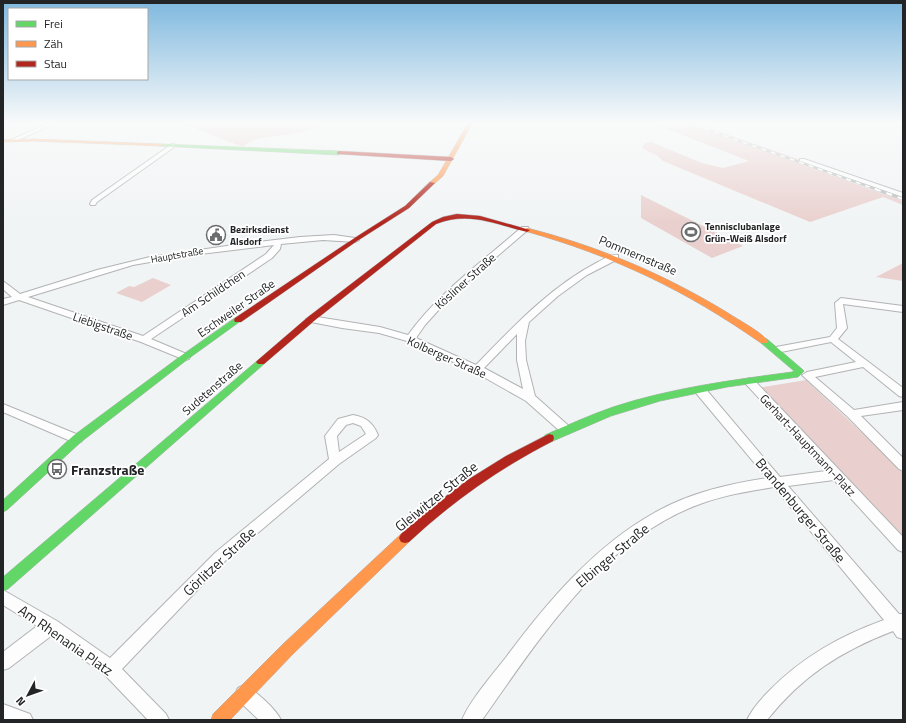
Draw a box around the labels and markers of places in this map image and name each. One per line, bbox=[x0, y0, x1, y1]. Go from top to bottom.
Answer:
place label: Tennisclubanlage Grün-Weiß Alsdorf bbox=[705, 219, 787, 246]
sports icon: Tennisclubanlage Grün-Weiß Alsdorf bbox=[680, 221, 702, 243]
place label: Bezirksdienst Alsdorf bbox=[230, 222, 289, 249]
public building icon: Bezirksdienst Alsdorf bbox=[205, 224, 227, 246]
bus stop icon: Franzstraße bbox=[46, 458, 68, 480]
place label: Franzstraße bbox=[71, 459, 144, 480]

